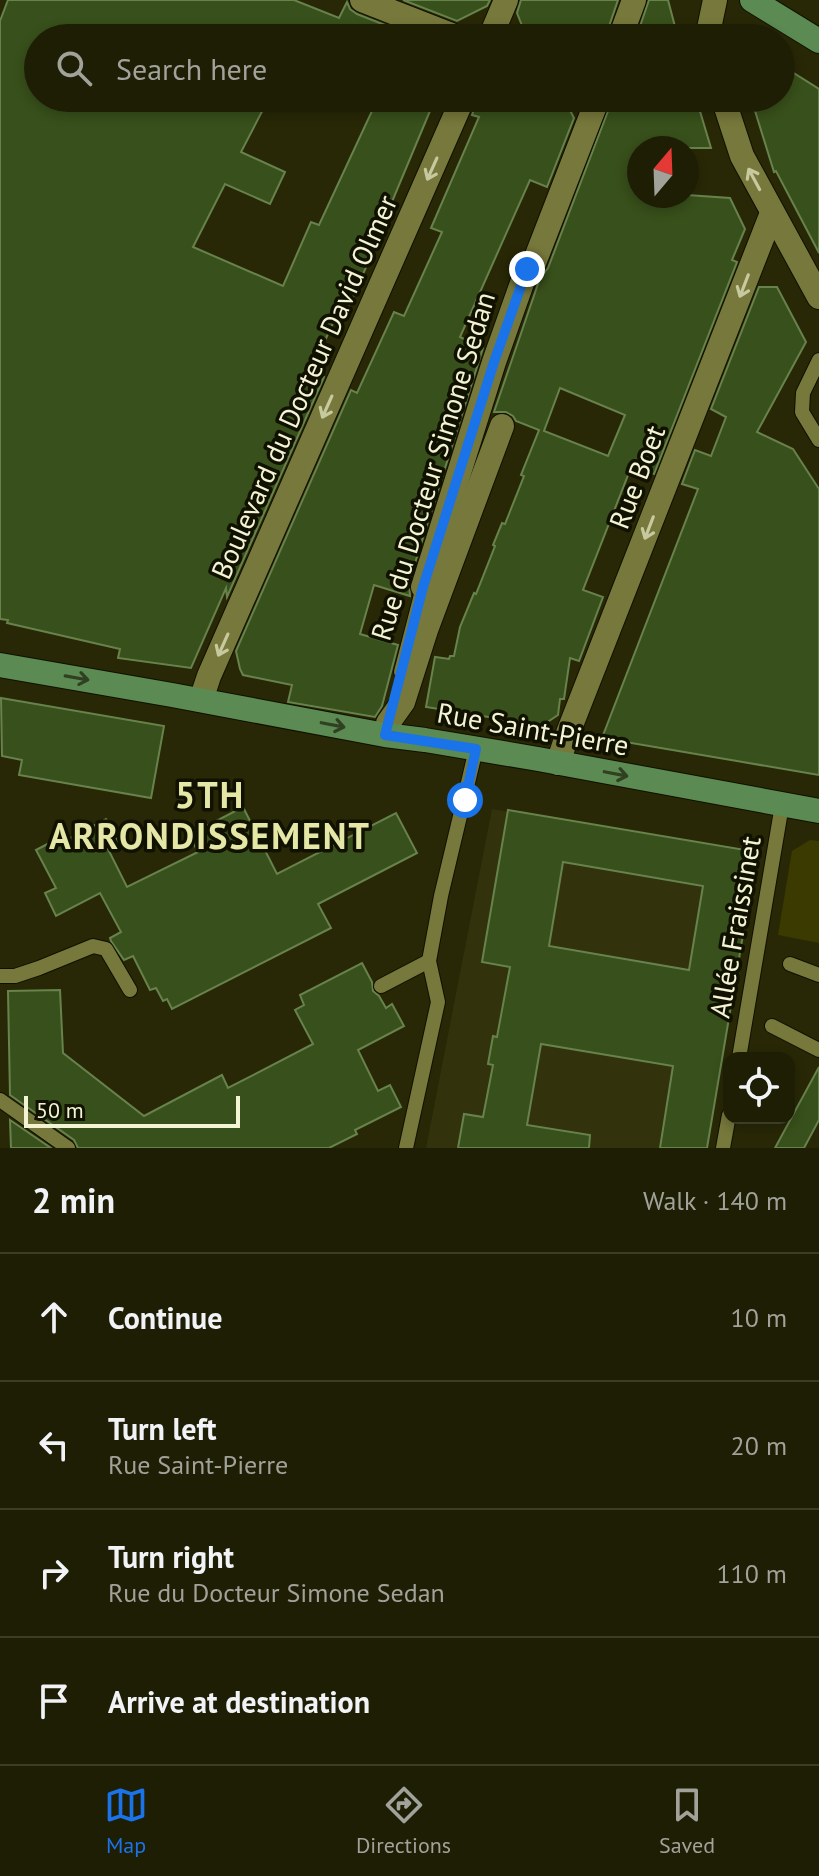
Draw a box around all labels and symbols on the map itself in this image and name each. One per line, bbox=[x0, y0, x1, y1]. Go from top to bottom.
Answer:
north arrow bbox=[627, 136, 699, 208]
one-way arrow bbox=[424, 157, 439, 181]
one-way arrow bbox=[746, 168, 762, 192]
street label: Boulevard du Docteur David Olmer bbox=[202, 189, 405, 584]
route end bbox=[509, 251, 545, 287]
one-way arrow bbox=[736, 273, 750, 298]
street label: Rue du Docteur Simone Sedan bbox=[362, 287, 503, 645]
one-way arrow bbox=[319, 395, 334, 419]
street label: Rue Boet bbox=[600, 419, 673, 534]
one-way arrow bbox=[641, 515, 655, 540]
one-way arrow bbox=[214, 633, 229, 657]
one-way arrow bbox=[64, 672, 89, 687]
street label: Rue Saint-Pierre bbox=[434, 693, 632, 764]
one-way arrow bbox=[319, 719, 345, 734]
one-way arrow bbox=[603, 767, 629, 782]
district label: 5TH ARRONDISSEMENT bbox=[49, 771, 371, 859]
route start bbox=[447, 782, 483, 818]
street label: Allée Fraissinet bbox=[700, 833, 769, 1021]
scale bar bbox=[24, 1092, 240, 1128]

